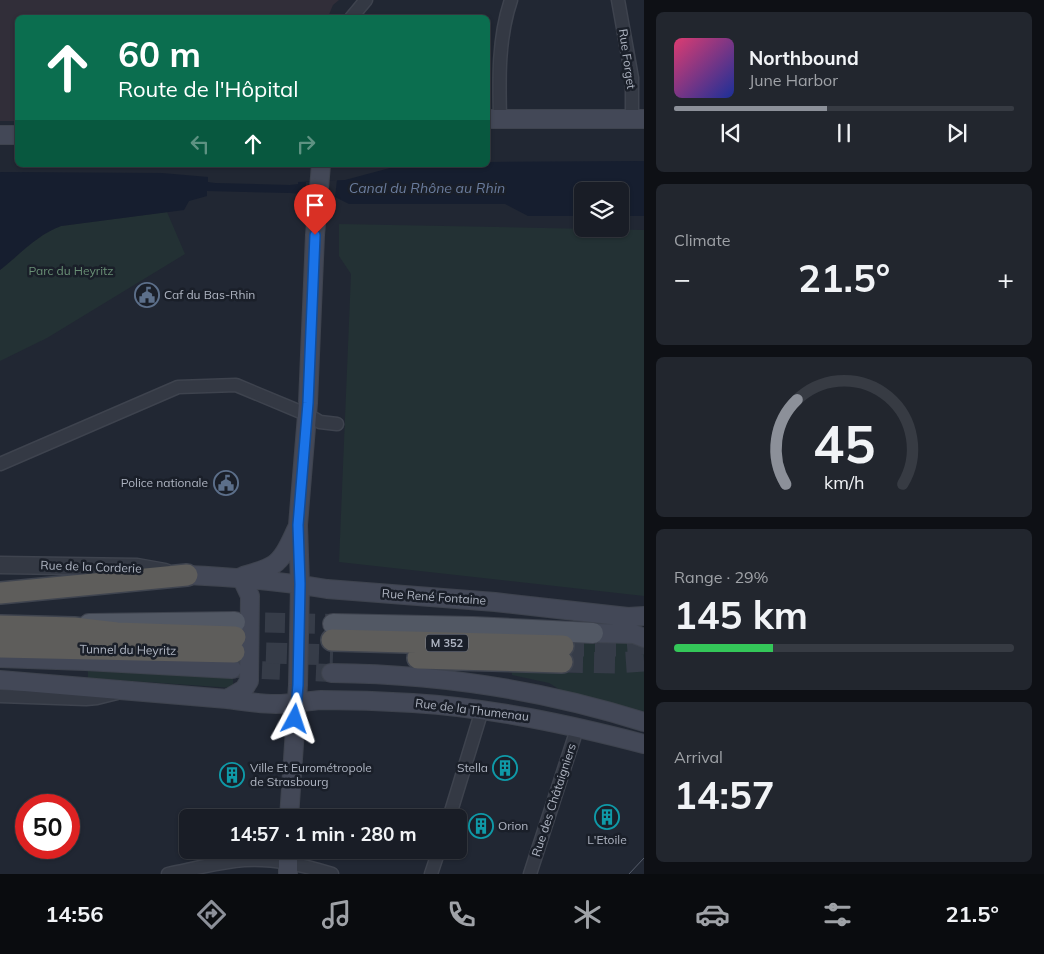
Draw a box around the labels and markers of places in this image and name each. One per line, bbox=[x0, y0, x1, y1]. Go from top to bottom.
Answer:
pin bbox=[294, 184, 336, 235]
public building icon: Caf du Bas-Rhin bbox=[134, 282, 160, 308]
place label: Caf du Bas-Rhin bbox=[164, 287, 255, 302]
public building icon: Police nationale bbox=[213, 470, 239, 496]
place label: Police nationale bbox=[121, 475, 208, 490]
building icon: Stella bbox=[492, 755, 518, 781]
place label: Ville Et Eurométropole de Strasbourg bbox=[250, 760, 372, 789]
place label: Stella bbox=[457, 760, 488, 775]
building icon: Ville Et Eurométropole de Strasbourg bbox=[219, 762, 245, 788]
building icon: L'Etoile bbox=[594, 804, 620, 830]
building icon: Orion bbox=[468, 813, 494, 839]
place label: Orion bbox=[498, 818, 528, 833]
place label: L'Etoile bbox=[587, 832, 627, 847]

